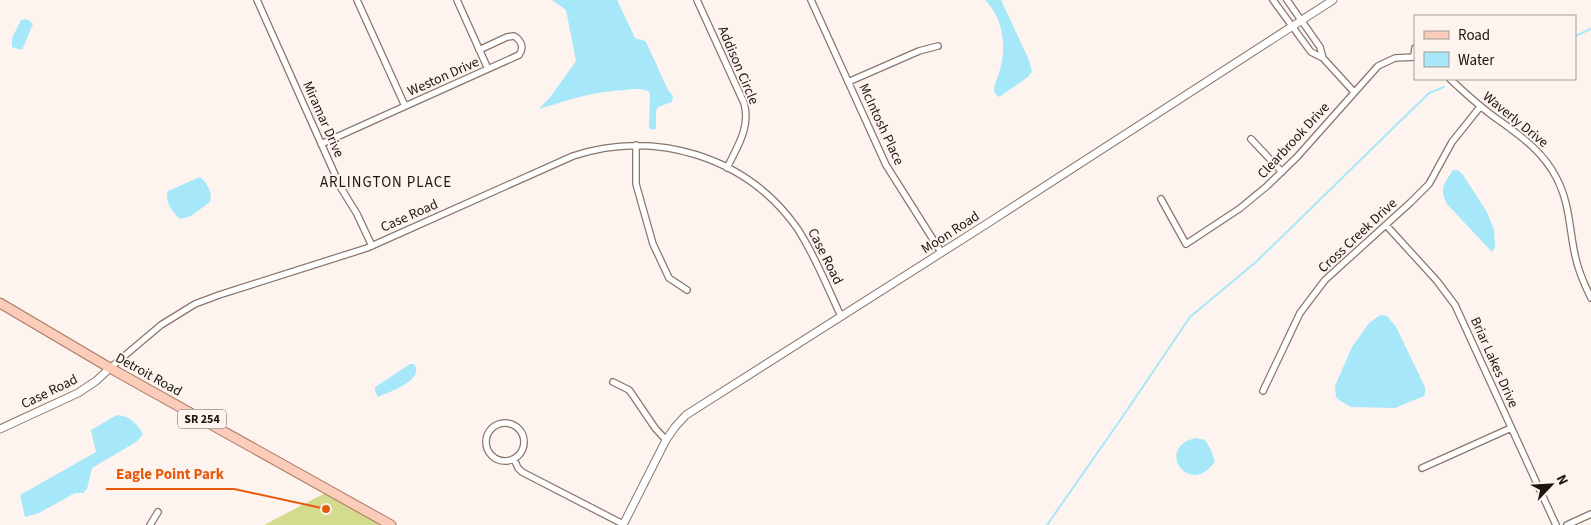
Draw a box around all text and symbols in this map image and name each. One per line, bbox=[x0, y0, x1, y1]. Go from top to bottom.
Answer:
legend bbox=[1414, 15, 1576, 80]
street label: Addison Circle bbox=[713, 23, 764, 108]
text: Road bbox=[1458, 25, 1490, 46]
text: Water bbox=[1458, 50, 1495, 71]
street label: Weston Drive bbox=[404, 52, 482, 102]
street label: Miramar Drive bbox=[297, 78, 349, 161]
street label: McIntosh Place bbox=[853, 80, 909, 169]
street label: Waverly Drive bbox=[1478, 87, 1553, 153]
street label: Clearbrook Drive bbox=[1253, 98, 1334, 183]
district label: ARLINGTON PLACE bbox=[320, 172, 452, 193]
street label: Case Road bbox=[378, 194, 441, 237]
street label: Cross Creek Drive bbox=[1314, 194, 1402, 278]
street label: Moon Road bbox=[917, 207, 984, 259]
street label: Case Road bbox=[802, 225, 848, 288]
street label: Briar Lakes Drive bbox=[1465, 314, 1523, 411]
street label: Detroit Road bbox=[112, 348, 185, 401]
street label: Case Road bbox=[18, 370, 81, 414]
road number: SR 254 bbox=[178, 409, 226, 428]
callout: Eagle Point Park bbox=[106, 459, 234, 489]
north arrow bbox=[1526, 460, 1576, 510]
text: Eagle Point Park bbox=[116, 464, 225, 485]
text: N bbox=[1551, 471, 1573, 488]

